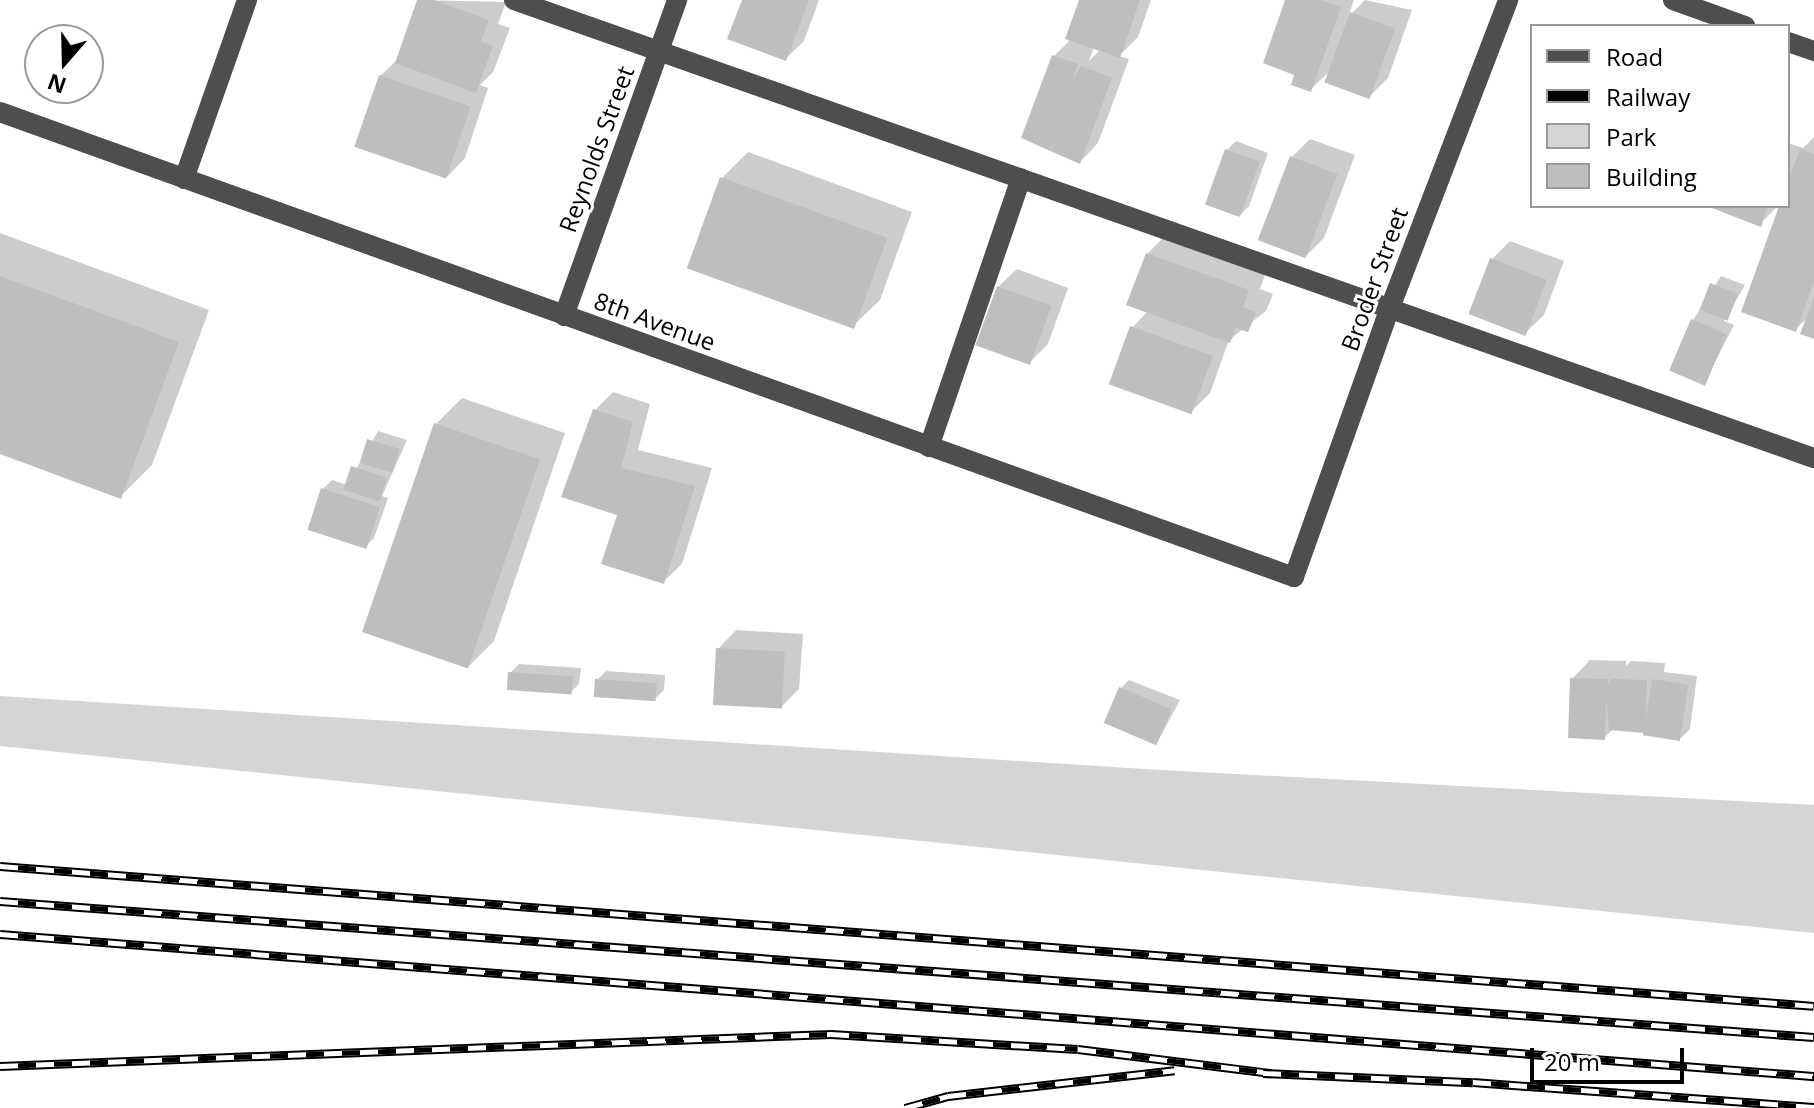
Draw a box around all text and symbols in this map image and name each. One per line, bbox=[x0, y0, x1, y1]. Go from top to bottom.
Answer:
north arrow bbox=[24, 24, 104, 104]
legend bbox=[1530, 24, 1790, 208]
text: Road bbox=[1606, 40, 1663, 73]
street label: Reynolds Street bbox=[553, 62, 639, 236]
text: N bbox=[43, 68, 70, 102]
text: Railway bbox=[1606, 80, 1690, 113]
text: Park bbox=[1606, 120, 1656, 153]
text: Building bbox=[1606, 160, 1697, 193]
street label: Broder Street bbox=[1335, 203, 1413, 355]
street label: 8th Avenue bbox=[591, 286, 719, 356]
scale bar bbox=[1534, 1032, 1688, 1082]
text: 20 m bbox=[1544, 1045, 1600, 1078]

